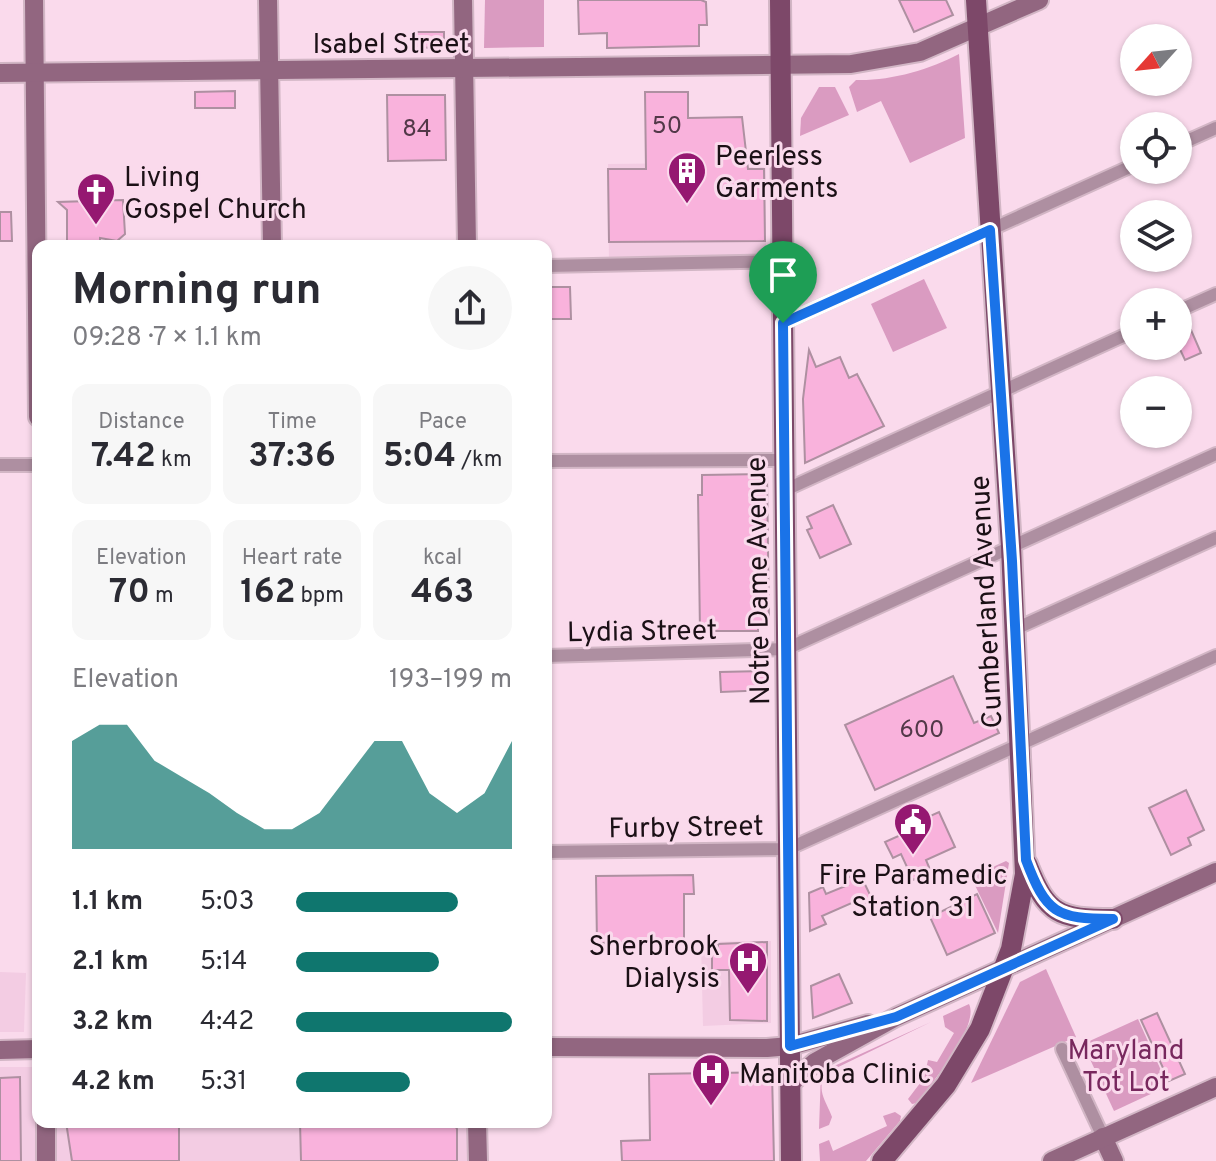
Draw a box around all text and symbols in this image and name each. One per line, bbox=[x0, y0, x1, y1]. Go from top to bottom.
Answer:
north arrow bbox=[1120, 24, 1192, 96]
map controls bbox=[1120, 24, 1192, 448]
street label: Isabel Street bbox=[312, 28, 470, 64]
house number: 50 bbox=[652, 112, 682, 142]
button: locate bbox=[1120, 112, 1192, 184]
house number: 84 bbox=[402, 115, 432, 145]
place label: Peerless Garments bbox=[715, 140, 838, 208]
building icon: Peerless Garments bbox=[666, 150, 708, 205]
place label: Living Gospel Church bbox=[124, 161, 307, 229]
church icon: Living Gospel Church bbox=[75, 171, 117, 226]
button: layers bbox=[1120, 200, 1192, 272]
pin bbox=[749, 241, 817, 323]
icon: arrive bbox=[761, 253, 805, 297]
text: Morning run bbox=[72, 264, 322, 320]
button: share bbox=[428, 266, 512, 350]
button: + bbox=[1120, 288, 1192, 360]
text: 09:28 · 7 × 1.1 km bbox=[72, 322, 262, 355]
button: − bbox=[1120, 376, 1192, 448]
text: Distance bbox=[98, 409, 185, 436]
text: Time bbox=[267, 409, 317, 436]
text: Pace bbox=[418, 409, 467, 436]
text: 7.42 bbox=[91, 436, 156, 479]
text: 37:36 bbox=[248, 436, 336, 479]
text: 5:04 bbox=[383, 436, 456, 479]
text: km bbox=[156, 447, 192, 474]
text: /km bbox=[456, 447, 502, 474]
street label: Notre Dame Avenue bbox=[740, 456, 780, 705]
street label: Cumberland Avenue bbox=[963, 474, 1013, 729]
text: Elevation bbox=[96, 545, 187, 572]
text: Heart rate bbox=[242, 545, 342, 572]
text: kcal bbox=[423, 545, 462, 572]
text: 70 bbox=[109, 572, 150, 615]
text: 162 bbox=[240, 572, 295, 615]
text: 463 bbox=[411, 572, 474, 615]
text: m bbox=[150, 583, 174, 610]
text: bpm bbox=[295, 583, 344, 610]
street label: Lydia Street bbox=[567, 614, 718, 652]
text: Elevation bbox=[72, 664, 179, 697]
text: 193–199 m bbox=[389, 664, 512, 697]
house number: 600 bbox=[900, 716, 944, 746]
public building icon: Fire Paramedic Station 31 bbox=[892, 801, 934, 856]
street label: Furby Street bbox=[608, 810, 764, 848]
place label: Fire Paramedic Station 31 bbox=[819, 859, 1007, 927]
text: 1.1 km bbox=[72, 886, 143, 919]
text: 5:03 bbox=[200, 886, 254, 919]
place label: Sherbrook Dialysis bbox=[589, 930, 720, 998]
hospital icon: Sherbrook Dialysis bbox=[727, 940, 769, 995]
text: 2.1 km bbox=[72, 946, 148, 979]
text: 5:14 bbox=[200, 946, 247, 979]
text: 3.2 km bbox=[72, 1006, 153, 1039]
text: 4:42 bbox=[200, 1006, 254, 1039]
park label: Maryland Tot Lot bbox=[1067, 1034, 1185, 1102]
hospital icon: Manitoba Clinic bbox=[690, 1052, 732, 1107]
place label: Manitoba Clinic bbox=[739, 1058, 931, 1094]
text: 4.2 km bbox=[72, 1066, 155, 1099]
text: 5:31 bbox=[200, 1066, 247, 1099]

